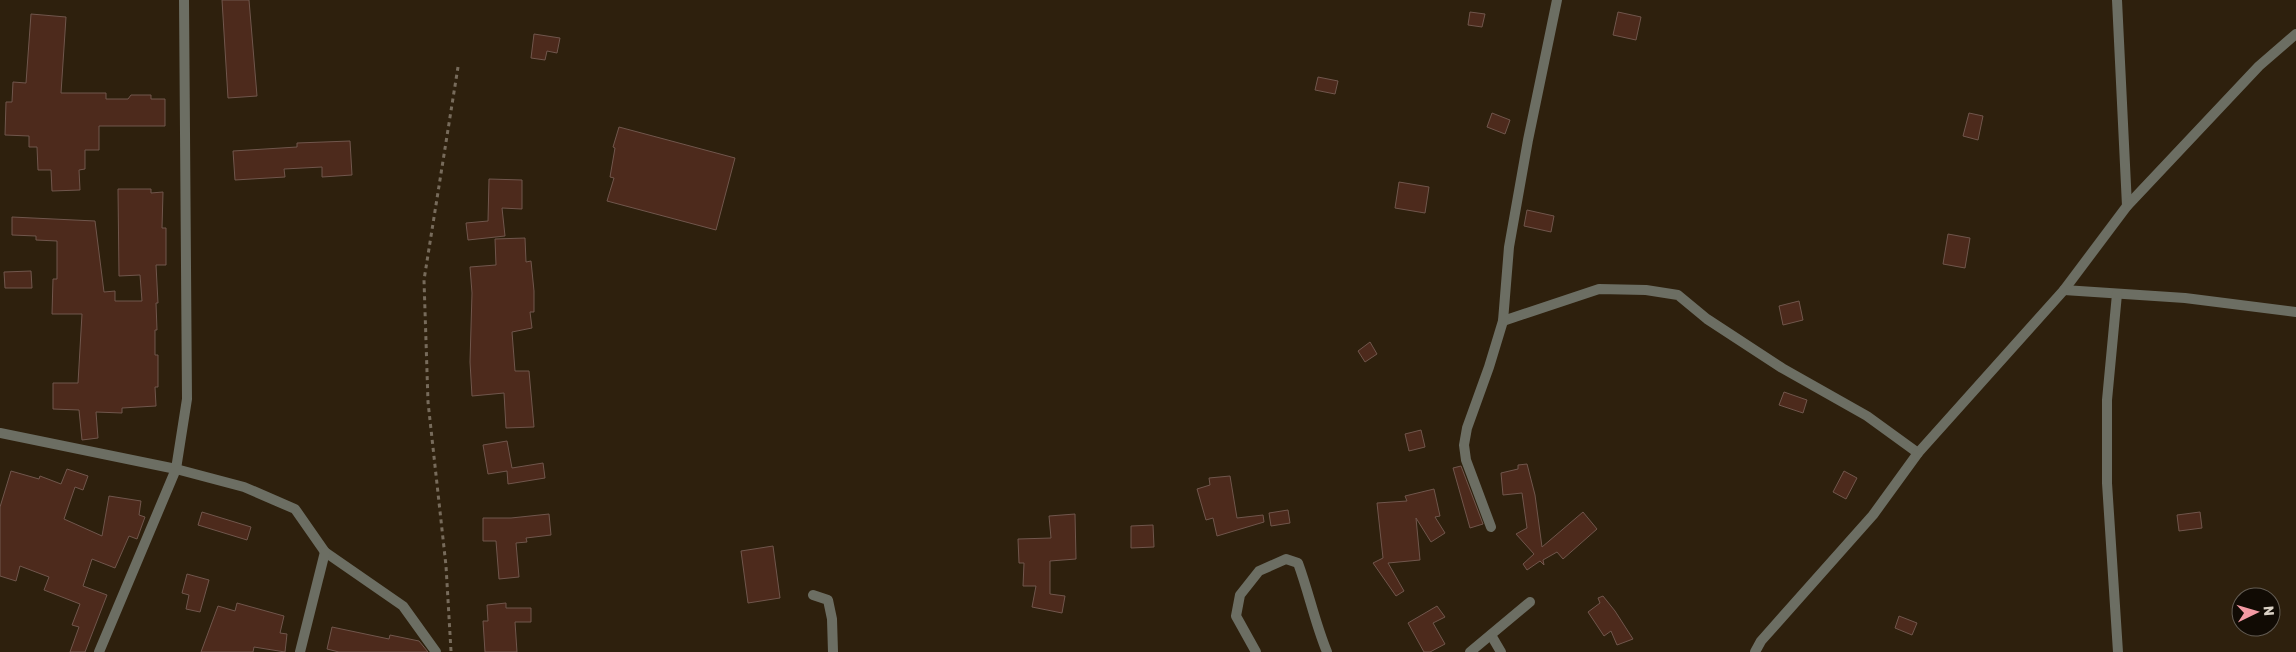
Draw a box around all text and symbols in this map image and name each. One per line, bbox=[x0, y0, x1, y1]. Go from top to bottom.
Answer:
north arrow bbox=[2231, 587, 2281, 637]
text: N bbox=[2260, 605, 2277, 617]

